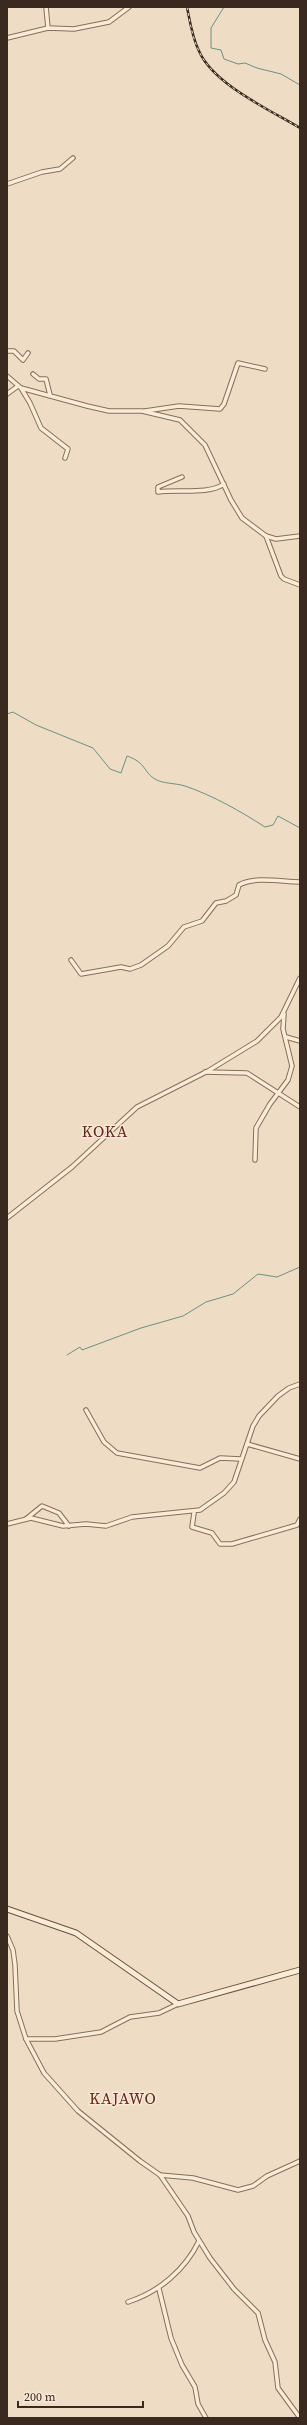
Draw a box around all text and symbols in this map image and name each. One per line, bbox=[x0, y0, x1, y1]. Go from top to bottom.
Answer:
district label: KOKA bbox=[82, 1120, 128, 1142]
district label: KAJAWO bbox=[89, 2087, 157, 2109]
scale bar bbox=[18, 2383, 143, 2409]
text: 200 m bbox=[24, 2389, 56, 2405]

